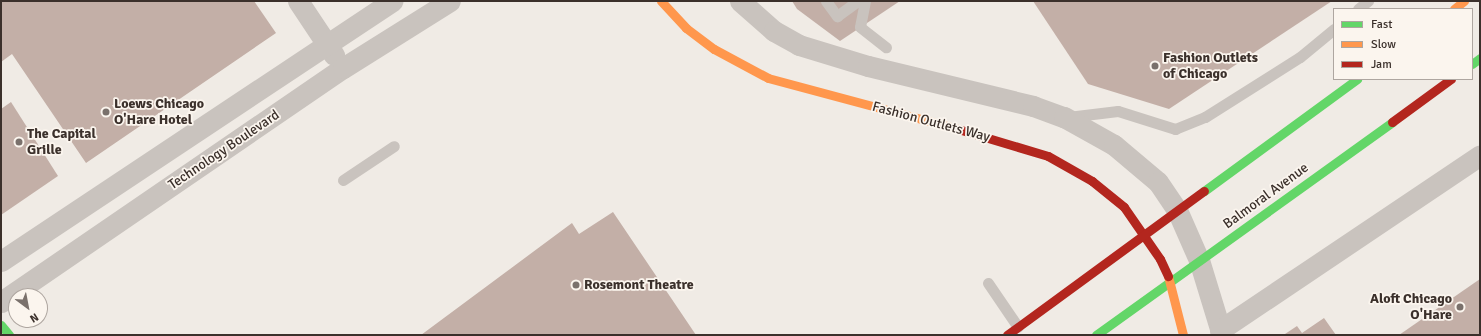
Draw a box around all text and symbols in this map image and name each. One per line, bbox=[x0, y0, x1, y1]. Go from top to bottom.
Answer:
legend bbox=[1333, 8, 1473, 80]
text: Fast bbox=[1371, 17, 1392, 32]
text: Slow bbox=[1371, 37, 1396, 52]
place label: Fashion Outlets of Chicago bbox=[1163, 50, 1258, 82]
text: Jam bbox=[1371, 57, 1392, 72]
marker: Fashion Outlets of Chicago bbox=[1150, 61, 1160, 71]
place label: Loews Chicago O'Hare Hotel bbox=[114, 96, 204, 128]
street label: Fashion Outlets Way bbox=[870, 98, 992, 146]
marker: Loews Chicago O'Hare Hotel bbox=[101, 107, 111, 117]
street label: Technology Boulevard bbox=[165, 107, 283, 193]
place label: The Capital Grille bbox=[27, 126, 96, 158]
marker: The Capital Grille bbox=[14, 137, 24, 147]
street label: Balmoral Avenue bbox=[1220, 159, 1312, 233]
place label: Rosemont Theatre bbox=[584, 277, 694, 293]
marker: Rosemont Theatre bbox=[571, 280, 581, 290]
north arrow bbox=[8, 288, 48, 328]
place label: Aloft Chicago O'Hare bbox=[1370, 291, 1452, 324]
marker: Aloft Chicago O'Hare bbox=[1455, 302, 1465, 312]
text: N bbox=[27, 310, 41, 325]

